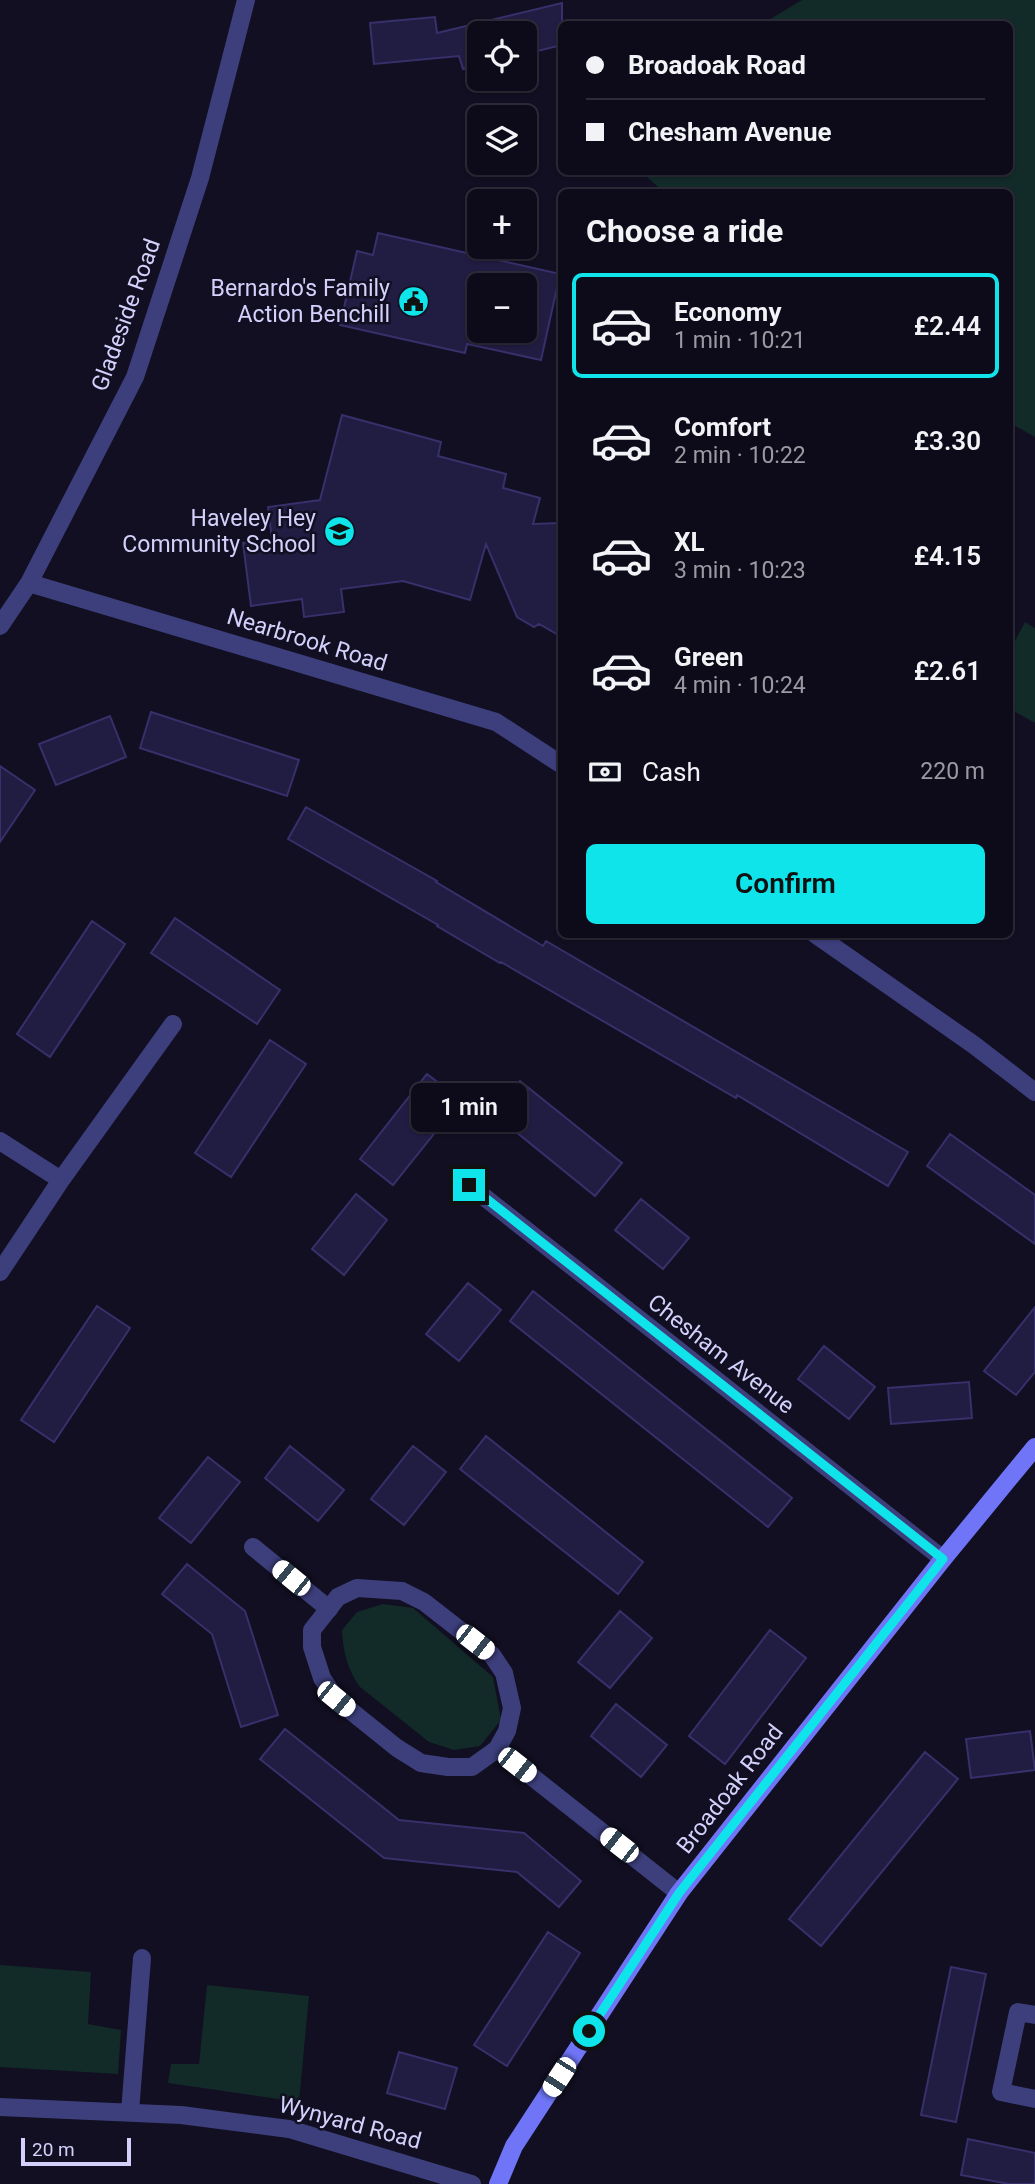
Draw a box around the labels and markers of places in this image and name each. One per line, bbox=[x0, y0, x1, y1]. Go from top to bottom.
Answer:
place label: Bernardo's Family Action Benchill bbox=[211, 275, 390, 328]
public building icon: Bernardo's Family Action Benchill bbox=[396, 284, 430, 318]
place label: Haveley Hey Community School bbox=[122, 505, 316, 558]
school or university icon: Haveley Hey Community School bbox=[322, 514, 356, 548]

